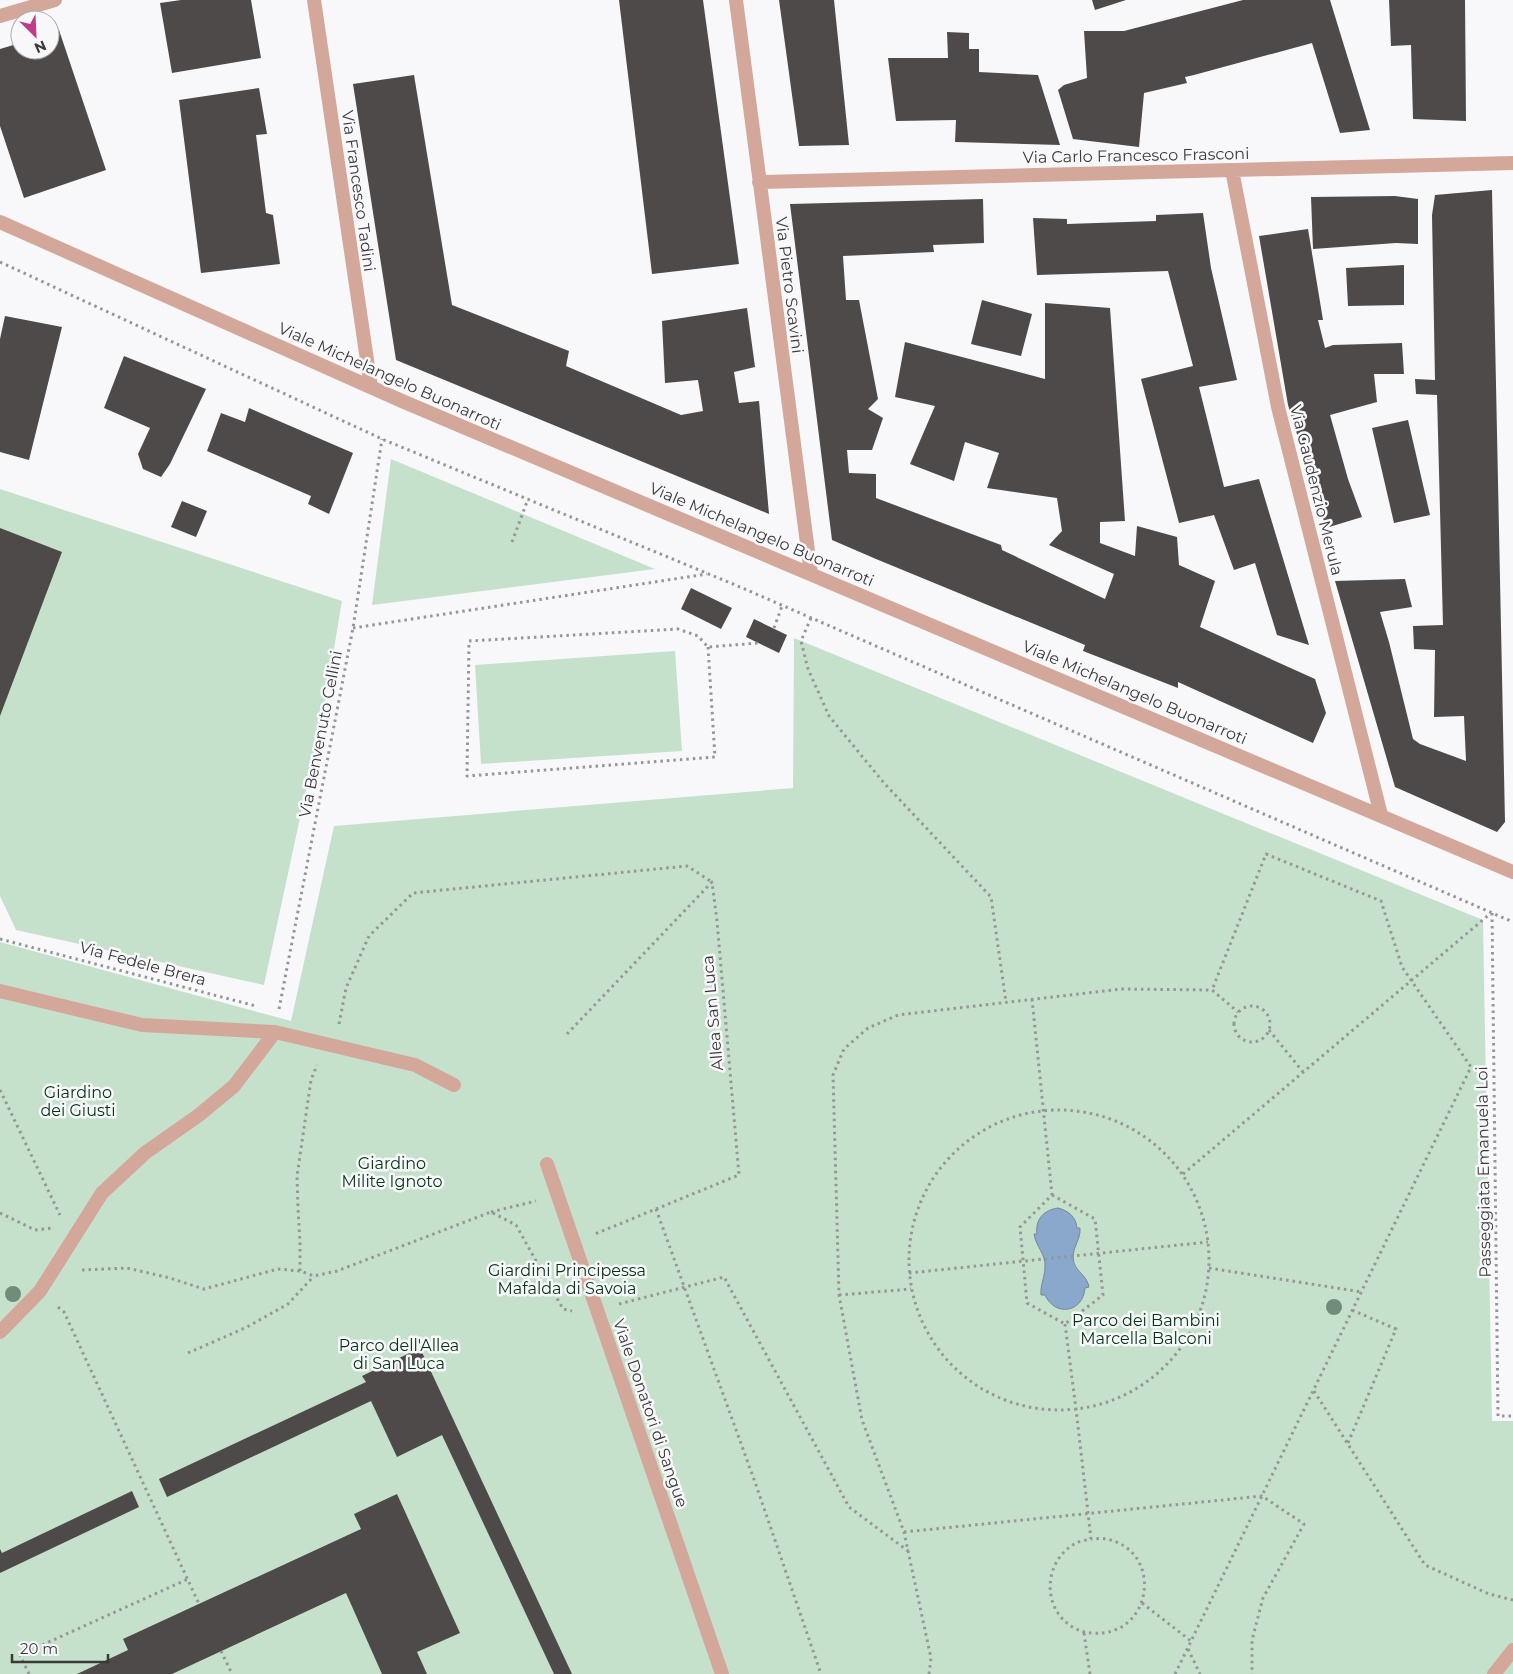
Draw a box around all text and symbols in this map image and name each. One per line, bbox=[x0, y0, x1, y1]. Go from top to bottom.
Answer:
north arrow bbox=[10, 10, 60, 60]
text: N bbox=[31, 36, 49, 57]
street label: Via Francesco Tadini bbox=[338, 109, 379, 273]
street label: Via Carlo Francesco Frasconi bbox=[1022, 144, 1250, 167]
street label: Via Pietro Scavini bbox=[772, 216, 807, 354]
street label: Viale Michelangelo Buonarroti bbox=[275, 319, 504, 434]
street label: Via Gaudenzio Merula bbox=[1286, 403, 1347, 577]
street label: Viale Michelangelo Buonarroti bbox=[647, 478, 877, 590]
street label: Viale Michelangelo Buonarroti bbox=[1020, 636, 1250, 748]
street label: Via Benvenuto Cellini bbox=[295, 649, 346, 819]
street label: Via Fedele Brera bbox=[78, 937, 208, 990]
street label: Allea San Luca bbox=[698, 954, 727, 1072]
street label: Passeggiata Emanuela Loi bbox=[1472, 1066, 1495, 1278]
park label: Giardino dei Giusti bbox=[40, 1083, 116, 1120]
park label: Giardino Milite Ignoto bbox=[342, 1154, 442, 1191]
park label: Giardini Principessa Mafalda di Savoia bbox=[488, 1261, 646, 1298]
park label: Parco dei Bambini Marcella Balconi bbox=[1072, 1311, 1220, 1348]
street label: Viale Donatori di Sangue bbox=[609, 1316, 692, 1510]
park label: Parco dell'Allea di San Luca bbox=[339, 1336, 459, 1373]
scale bar bbox=[12, 1632, 109, 1664]
text: 20 m bbox=[20, 1639, 58, 1658]

